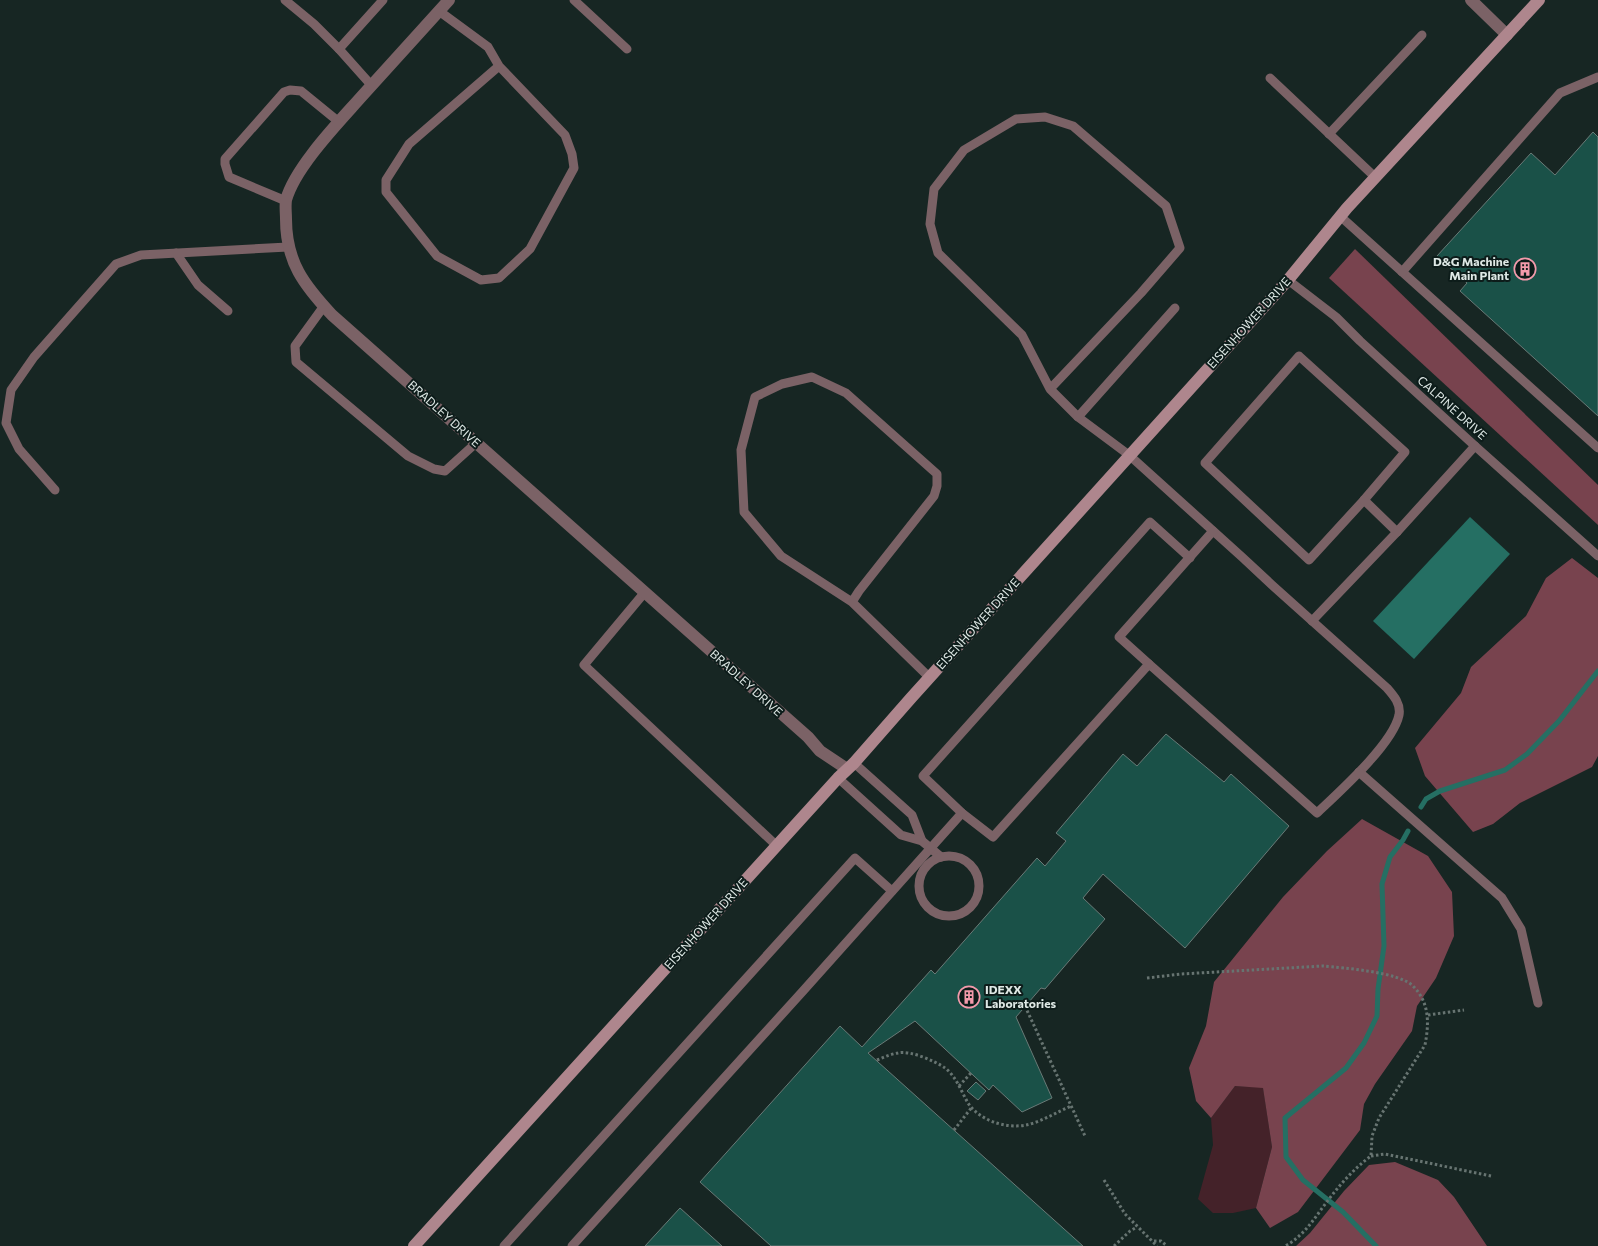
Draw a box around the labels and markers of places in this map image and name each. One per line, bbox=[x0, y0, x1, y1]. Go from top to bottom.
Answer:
place label: D&G Machine Main Plant bbox=[1433, 254, 1509, 282]
building icon: D&G Machine Main Plant bbox=[1513, 257, 1537, 281]
place label: IDEXX Laboratories bbox=[985, 982, 1057, 1010]
building icon: IDEXX Laboratories bbox=[957, 985, 981, 1009]

